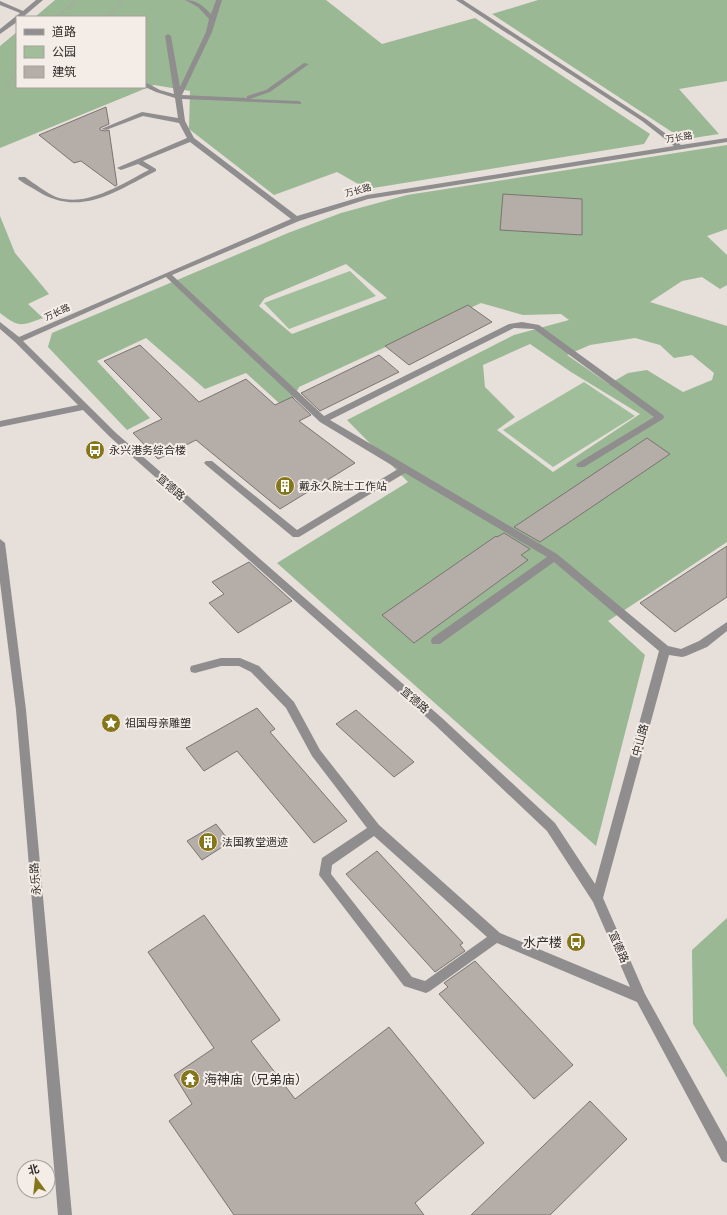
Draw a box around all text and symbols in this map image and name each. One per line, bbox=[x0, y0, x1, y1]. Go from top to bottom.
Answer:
legend bbox=[16, 16, 146, 88]
text: 道路 bbox=[52, 24, 76, 39]
text: 公园 bbox=[52, 44, 76, 59]
text: 建筑 bbox=[52, 64, 76, 79]
street label: 万长路 bbox=[665, 129, 693, 145]
street label: 万长路 bbox=[344, 181, 372, 199]
street label: 万长路 bbox=[42, 301, 72, 323]
bus stop icon: 永兴港务综合楼 bbox=[84, 439, 106, 461]
place label: 永兴港务综合楼 bbox=[109, 443, 186, 457]
street label: 宣德路 bbox=[154, 471, 188, 503]
building icon: 戴永久院士工作站 bbox=[274, 475, 296, 497]
place label: 戴永久院士工作站 bbox=[299, 479, 387, 493]
street label: 宣德路 bbox=[398, 684, 432, 716]
place icon: 祖国母亲雕塑 bbox=[100, 712, 122, 734]
place label: 祖国母亲雕塑 bbox=[125, 716, 191, 730]
street label: 中山路 bbox=[629, 722, 651, 758]
building icon: 法国教堂遗迹 bbox=[197, 831, 219, 853]
place label: 法国教堂遗迹 bbox=[222, 835, 288, 849]
street label: 永乐路 bbox=[27, 862, 43, 896]
street label: 宣德路 bbox=[606, 929, 632, 965]
bus stop icon: 水产楼 bbox=[565, 931, 587, 953]
place label: 水产楼 bbox=[523, 934, 562, 950]
temple icon: 海神庙（兄弟庙） bbox=[179, 1068, 201, 1090]
place label: 海神庙（兄弟庙） bbox=[204, 1071, 308, 1087]
north arrow bbox=[16, 1159, 56, 1199]
text: 北 bbox=[26, 1161, 41, 1178]

